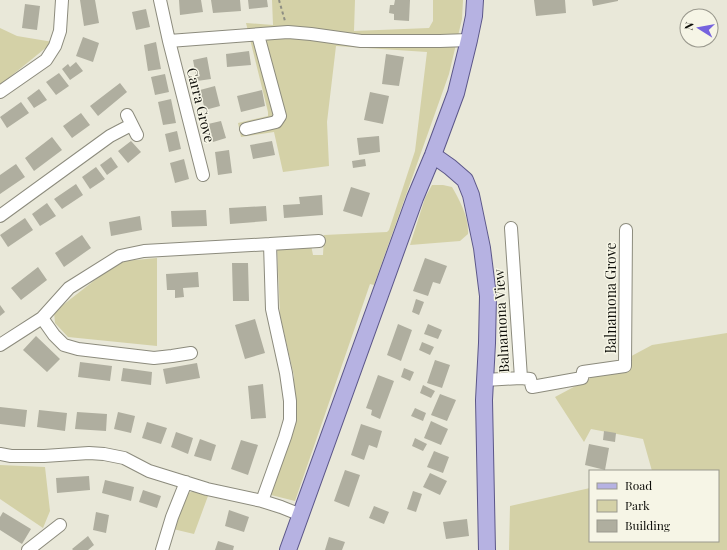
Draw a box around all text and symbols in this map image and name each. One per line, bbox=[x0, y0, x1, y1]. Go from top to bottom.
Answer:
north arrow bbox=[679, 8, 719, 48]
text: N bbox=[681, 21, 697, 31]
street label: Carra Grove bbox=[183, 66, 219, 144]
street label: Balnamona Grove bbox=[601, 243, 620, 353]
street label: Balnamona View bbox=[489, 269, 513, 373]
legend bbox=[589, 470, 719, 542]
text: Road bbox=[625, 477, 652, 493]
text: Park bbox=[625, 497, 650, 513]
text: Building bbox=[625, 517, 671, 533]

